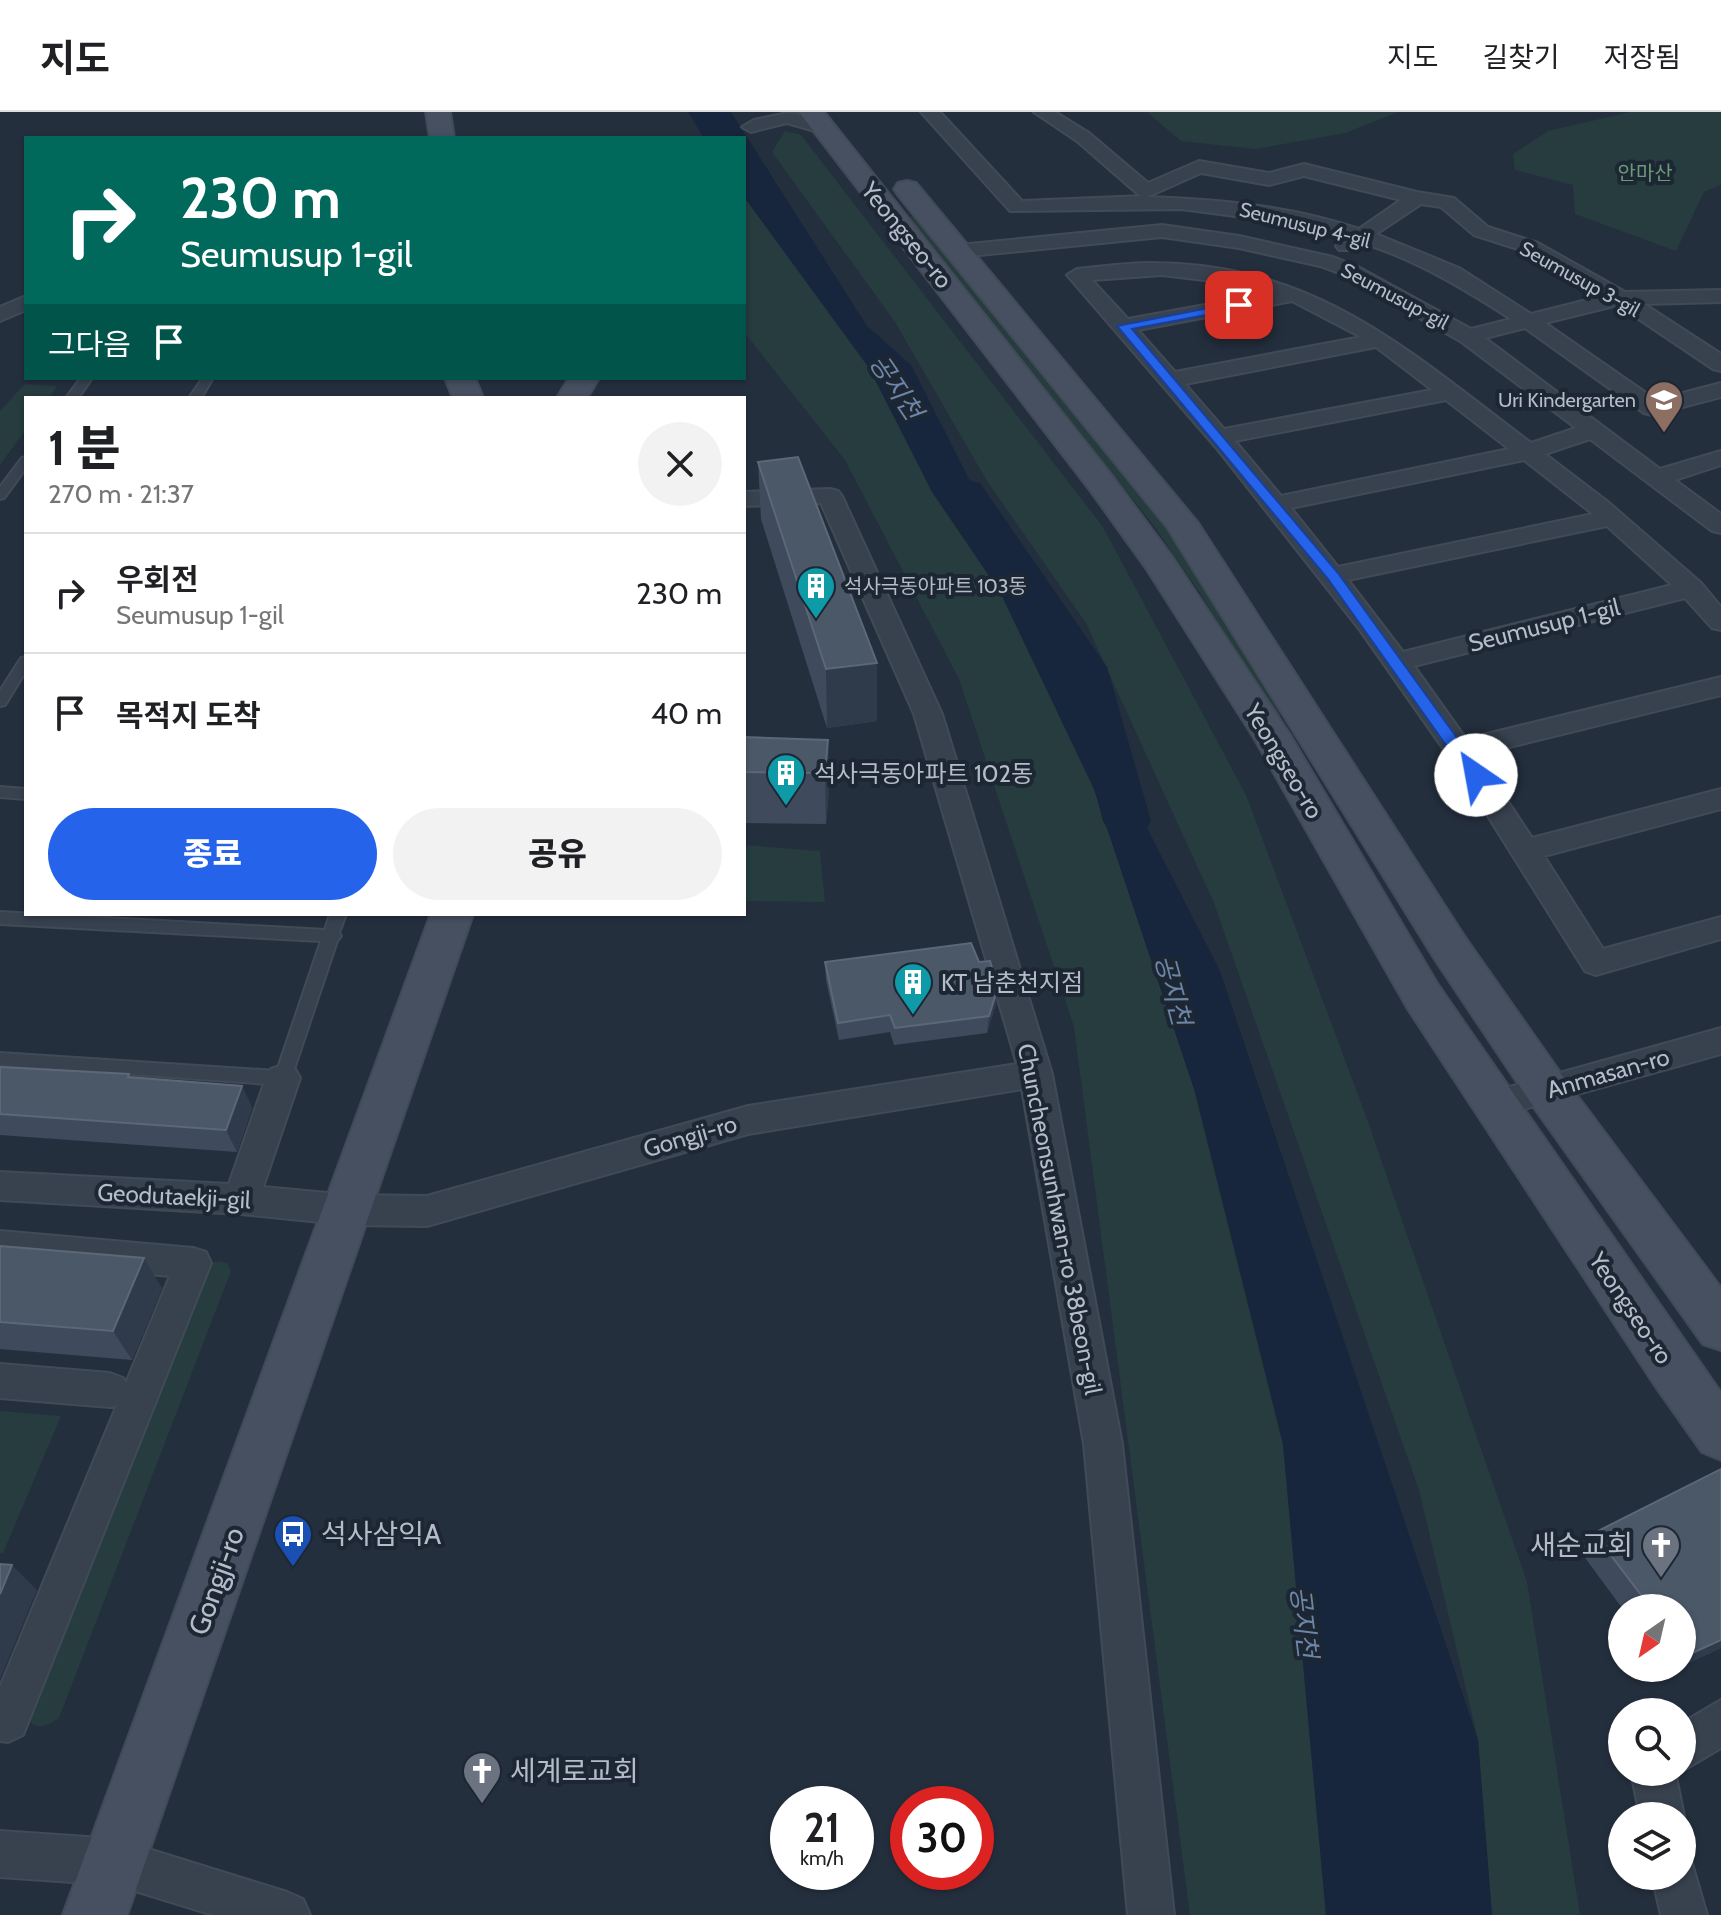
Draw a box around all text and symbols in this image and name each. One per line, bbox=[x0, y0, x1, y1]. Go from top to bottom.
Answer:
text: 지도 bbox=[40, 35, 110, 82]
text: 지도 bbox=[1387, 40, 1438, 74]
text: 길찾기 bbox=[1482, 40, 1560, 74]
text: 저장됨 bbox=[1604, 40, 1681, 74]
park label: 안마산 bbox=[1617, 161, 1673, 185]
text: 230 m bbox=[180, 164, 341, 232]
icon: right bbox=[48, 168, 152, 272]
street label: Yeongseo-ro bbox=[855, 175, 959, 294]
street label: Seumusup 4-gil bbox=[1237, 197, 1373, 253]
text: Seumusup 1-gil bbox=[180, 232, 412, 276]
street label: Seumusup 3-gil bbox=[1516, 236, 1644, 322]
street label: Seumusup-gil bbox=[1337, 258, 1453, 334]
pin bbox=[1205, 271, 1273, 339]
icon: arrive bbox=[1217, 283, 1261, 327]
icon: arrive bbox=[147, 320, 191, 364]
text: 그다음 bbox=[48, 326, 131, 363]
water label: 공지천 bbox=[863, 348, 931, 428]
school or university icon: Uri Kindergarten bbox=[1643, 379, 1685, 434]
place label: Uri Kindergarten bbox=[1498, 388, 1636, 412]
text: 1 분 bbox=[48, 419, 121, 477]
button: close bbox=[638, 422, 722, 506]
text: 270 m · 21:37 bbox=[48, 478, 194, 510]
text: 우회전 bbox=[116, 561, 199, 598]
building icon: 석사극동아파트 103동 bbox=[795, 565, 837, 620]
icon: right bbox=[48, 571, 92, 615]
place label: 석사극동아파트 103동 bbox=[844, 574, 1027, 598]
text: 230 m bbox=[636, 575, 722, 612]
street label: Seumusup 1-gil bbox=[1465, 592, 1623, 658]
text: Seumusup 1-gil bbox=[116, 599, 284, 631]
icon: arrive bbox=[48, 691, 92, 735]
text: 40 m bbox=[651, 695, 722, 732]
text: 목적지 도착 bbox=[116, 697, 261, 734]
street label: Yeongseo-ro bbox=[1238, 698, 1330, 824]
position arrow bbox=[1434, 733, 1518, 817]
building icon: 석사극동아파트 102동 bbox=[765, 752, 807, 807]
place label: 석사극동아파트 102동 bbox=[814, 759, 1033, 788]
button: 종료 bbox=[48, 808, 377, 900]
button: 공유 bbox=[393, 808, 722, 900]
water label: 공지천 bbox=[1148, 951, 1199, 1032]
building icon: KT 남춘천지점 bbox=[892, 961, 934, 1016]
place label: KT 남춘천지점 bbox=[941, 968, 1083, 997]
street label: Chuncheonsunhwan-ro 38beon-gil bbox=[1012, 1041, 1108, 1397]
street label: Anmasan-ro bbox=[1543, 1042, 1673, 1104]
street label: Gongji-ro bbox=[640, 1109, 740, 1163]
street label: Geodutaekji-gil bbox=[97, 1178, 252, 1215]
street label: Yeongseo-ro bbox=[1582, 1246, 1679, 1369]
bus stop icon: 석사삼익A bbox=[272, 1513, 314, 1568]
place label: 석사삼익A bbox=[321, 1517, 442, 1551]
street label: Gongji-ro bbox=[181, 1523, 251, 1639]
church icon: 새순교회 bbox=[1640, 1524, 1682, 1579]
place label: 새순교회 bbox=[1530, 1528, 1633, 1562]
water label: 공지천 bbox=[1284, 1584, 1325, 1663]
north arrow bbox=[1608, 1594, 1696, 1682]
map controls bbox=[1608, 1594, 1696, 1890]
button: search bbox=[1608, 1698, 1696, 1786]
church icon: 세계로교회 bbox=[461, 1750, 503, 1805]
place label: 세계로교회 bbox=[510, 1754, 639, 1788]
speed limit sign: 30 bbox=[890, 1786, 994, 1890]
button: layers bbox=[1608, 1802, 1696, 1890]
text: 21 bbox=[804, 1803, 840, 1852]
text: km/h bbox=[800, 1846, 844, 1870]

